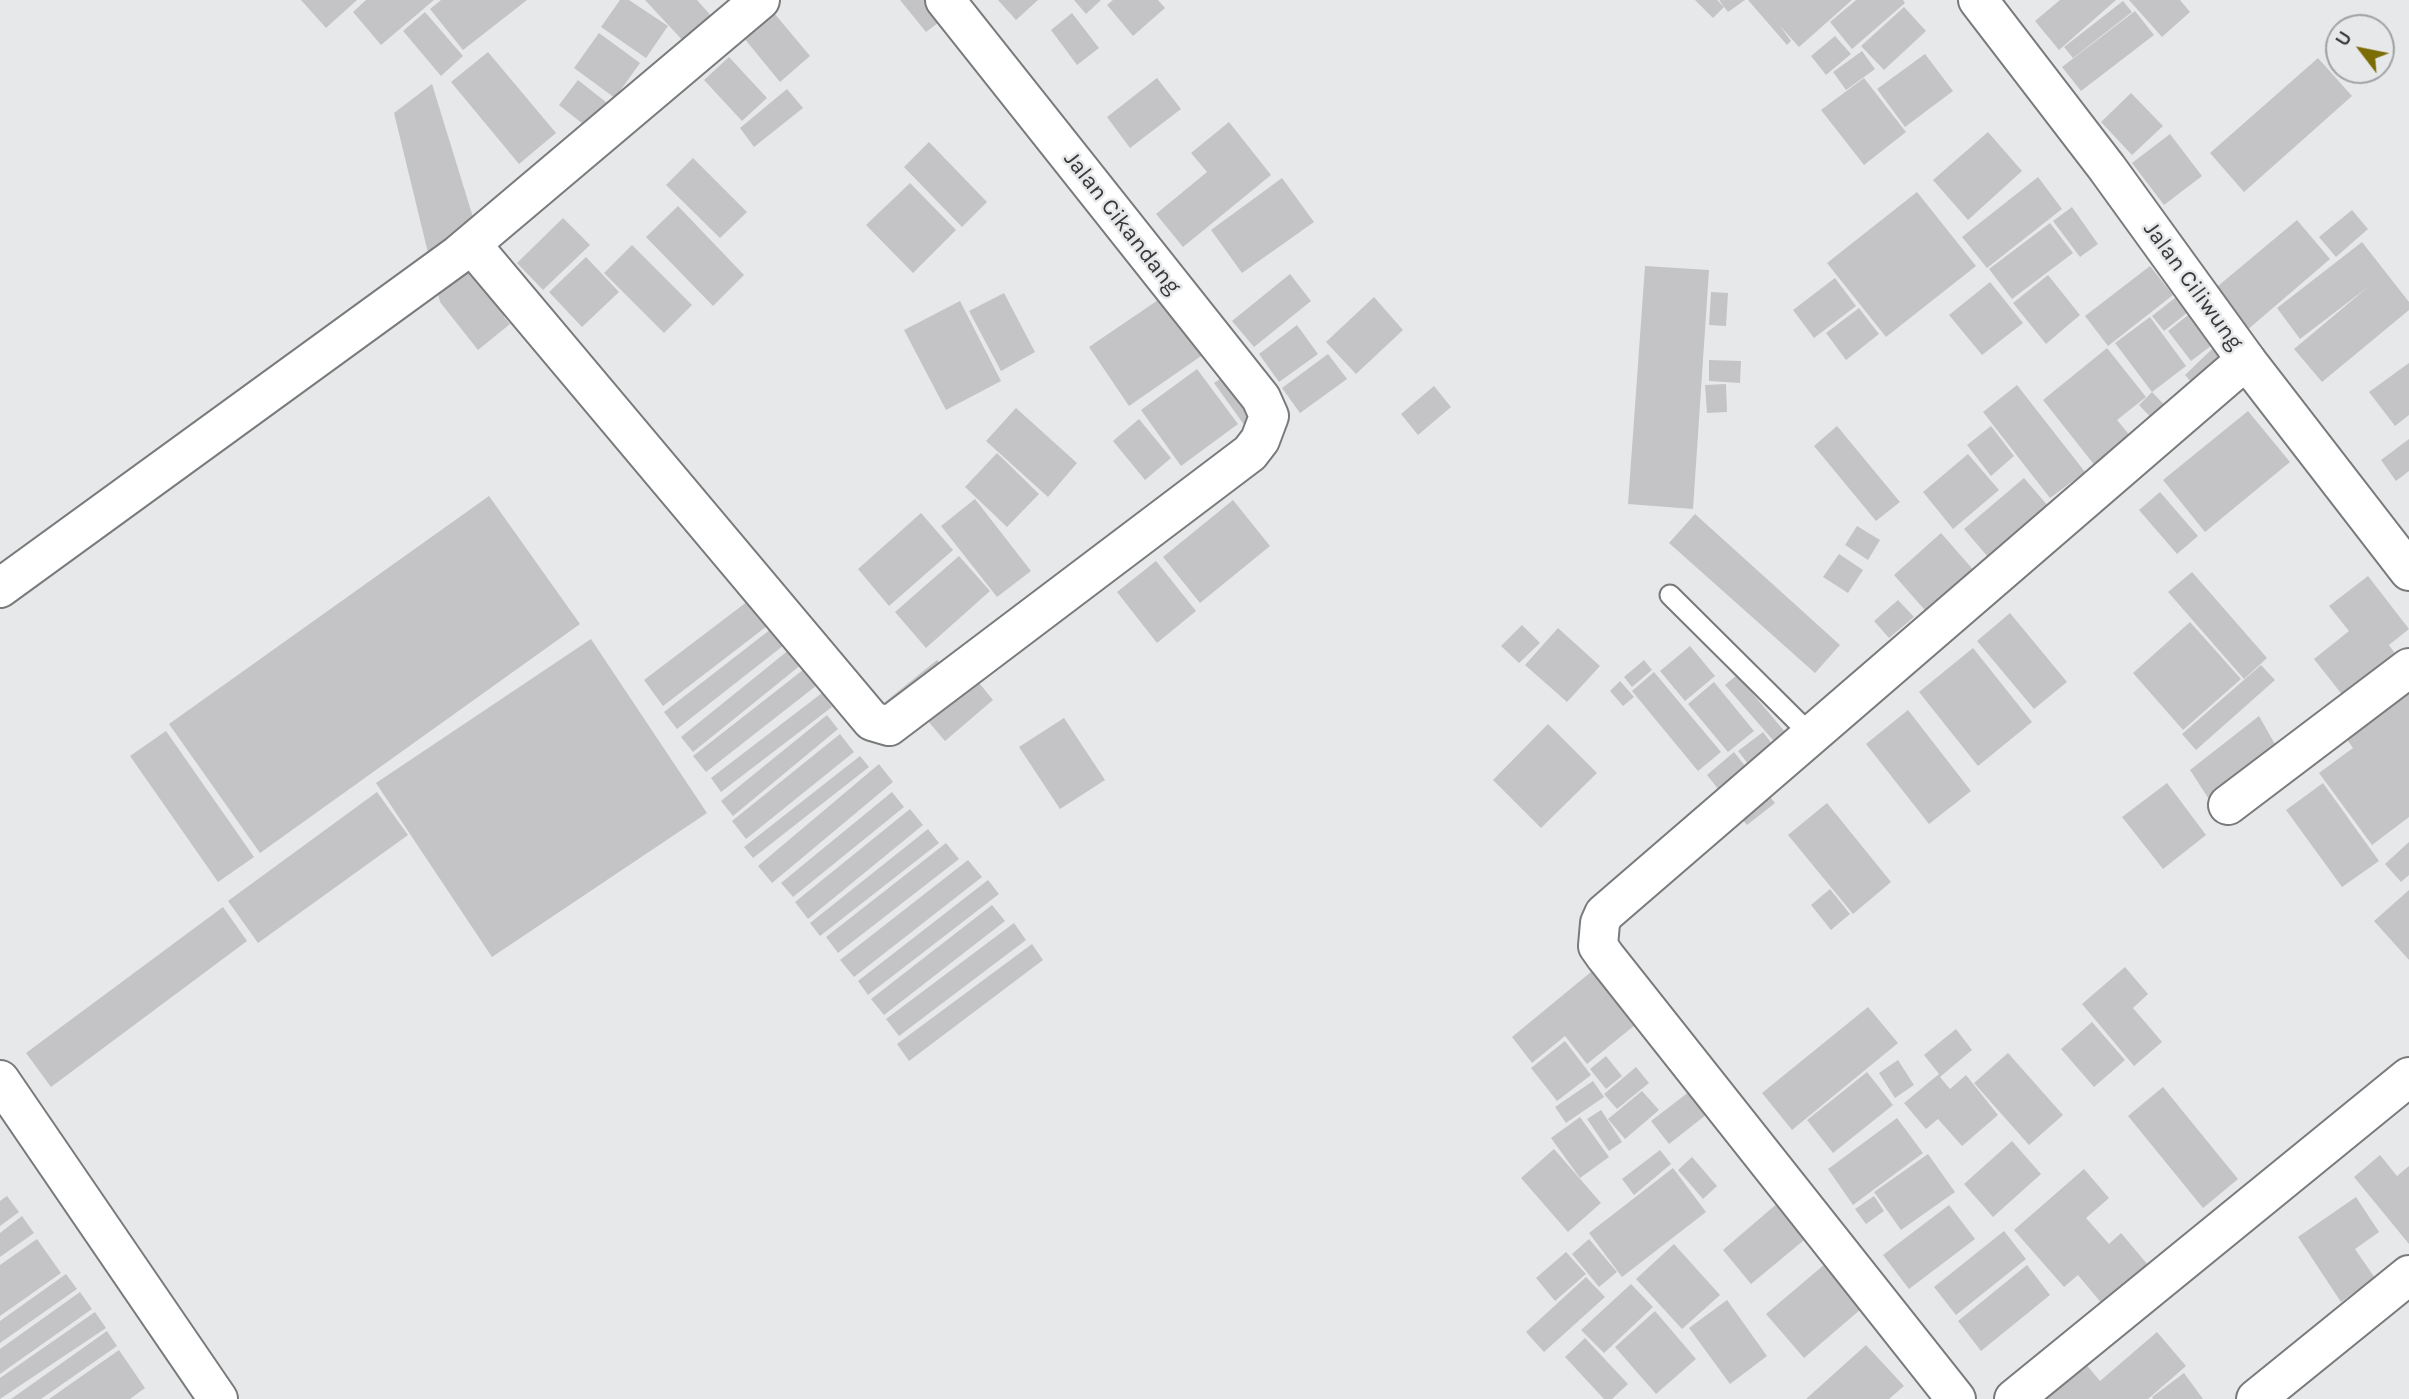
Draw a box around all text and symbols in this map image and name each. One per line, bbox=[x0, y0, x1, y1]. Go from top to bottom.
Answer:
north arrow bbox=[2325, 14, 2395, 84]
text: U bbox=[2331, 28, 2357, 50]
street label: Jalan Cikandang bbox=[1058, 146, 1186, 300]
street label: Jalan Ciliwung bbox=[2137, 216, 2249, 356]

